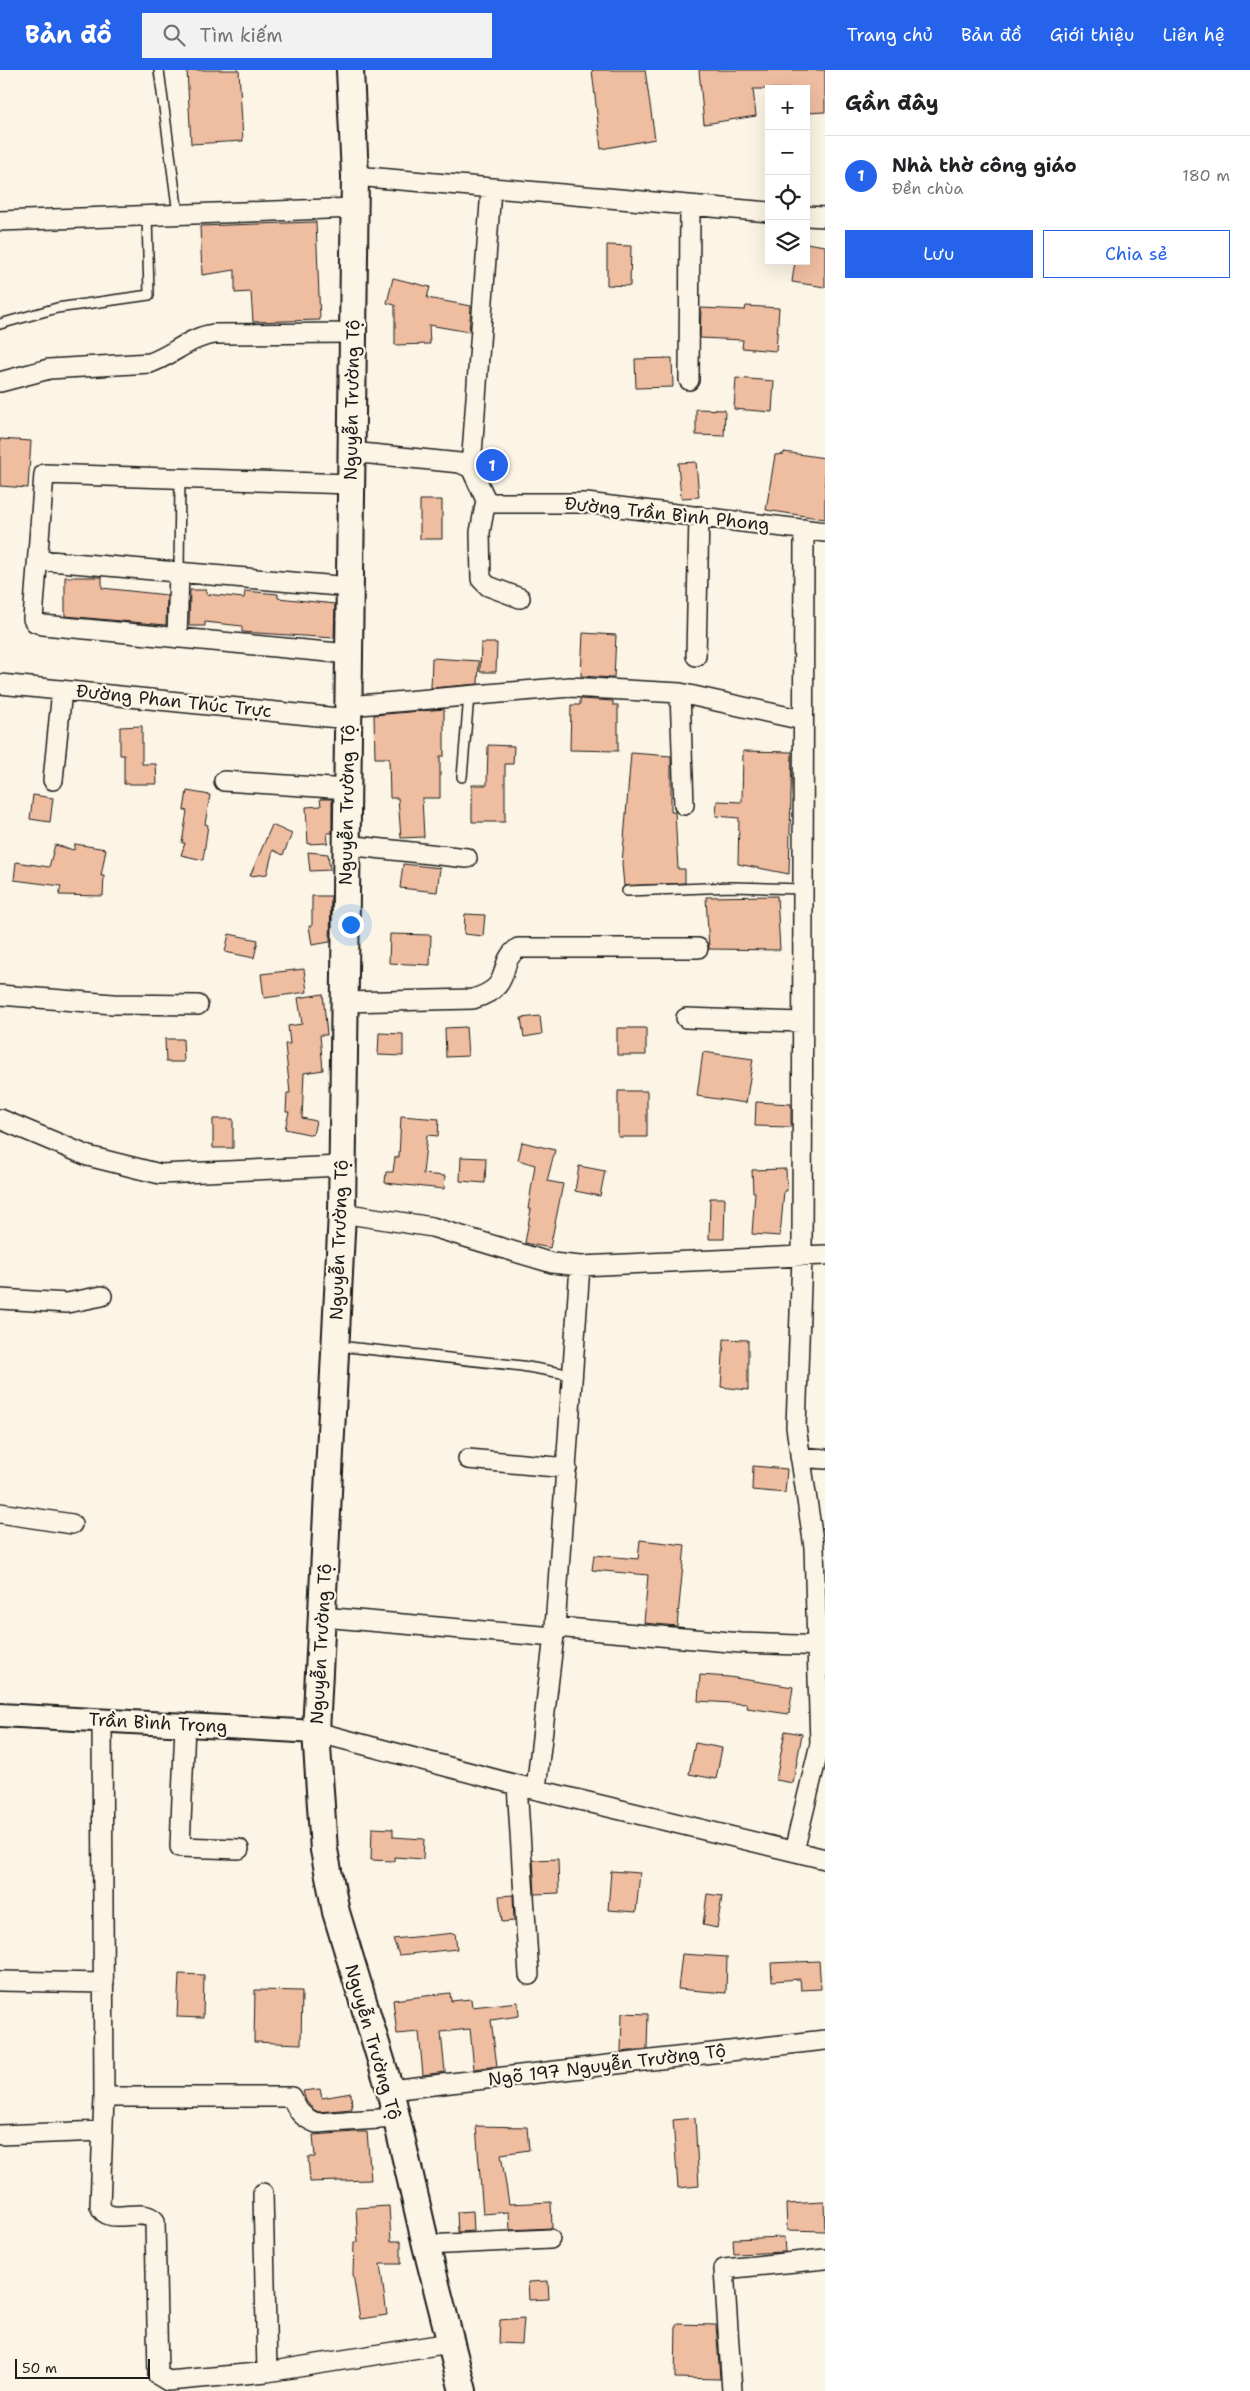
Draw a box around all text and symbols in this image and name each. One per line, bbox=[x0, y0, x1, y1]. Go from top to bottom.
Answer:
search box bbox=[142, 13, 492, 58]
text: Bản đồ bbox=[25, 19, 112, 51]
icon: search bbox=[160, 21, 188, 49]
text: Tìm kiếm bbox=[200, 23, 283, 48]
text: Trang chủ bbox=[847, 23, 933, 47]
text: Bản đồ bbox=[961, 23, 1022, 47]
text: Giới thiệu bbox=[1050, 23, 1134, 47]
text: Liên hệ bbox=[1162, 23, 1225, 47]
map controls bbox=[765, 85, 810, 265]
button: + bbox=[765, 85, 810, 130]
text: Gần đây bbox=[845, 89, 939, 117]
button: − bbox=[765, 130, 810, 175]
text: Nhà thờ công giáo bbox=[892, 153, 1077, 178]
text: 1 bbox=[857, 165, 865, 186]
text: 180 m bbox=[1182, 165, 1230, 186]
button: locate bbox=[765, 175, 810, 220]
text: Đền chùa bbox=[892, 178, 963, 199]
button: layers bbox=[765, 220, 810, 265]
button: Lưu bbox=[845, 230, 1033, 278]
button: Chia sẻ bbox=[1043, 230, 1230, 278]
street label: Nguyễn Trường Tộ bbox=[339, 319, 365, 481]
pin: 1 bbox=[476, 446, 508, 484]
street label: Đường Trần Bình Phong bbox=[563, 491, 771, 537]
street label: Đường Phan Thúc Trực bbox=[75, 679, 273, 723]
street label: Nguyễn Trường Tộ bbox=[334, 724, 360, 886]
your location bbox=[338, 912, 364, 938]
street label: Nguyễn Trường Tộ bbox=[324, 1159, 354, 1321]
street label: Nguyễn Trường Tộ bbox=[305, 1563, 337, 1725]
street label: Trần Bình Trọng bbox=[88, 1707, 228, 1739]
street label: Nguyễn Trường Tộ bbox=[339, 1961, 407, 2123]
street label: Ngõ 197 Nguyễn Trường Tộ bbox=[487, 2038, 727, 2092]
scale bar bbox=[15, 2356, 150, 2379]
text: 50 m bbox=[22, 2359, 57, 2377]

